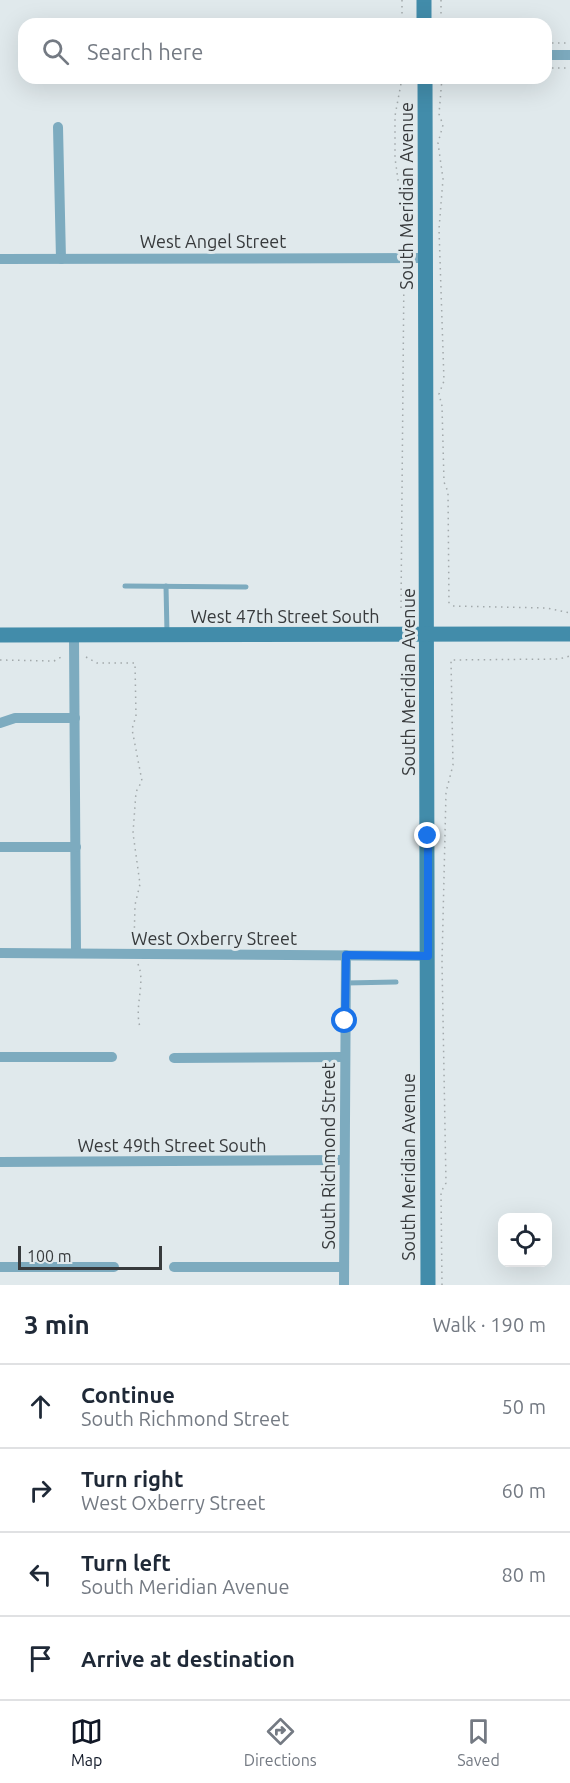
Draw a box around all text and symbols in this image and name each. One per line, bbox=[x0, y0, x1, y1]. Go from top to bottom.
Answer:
search box bbox=[18, 18, 552, 84]
icon: search bbox=[39, 35, 72, 68]
text: Search here bbox=[87, 39, 203, 64]
street label: South Meridian Avenue bbox=[396, 102, 416, 290]
street label: West Angel Street bbox=[140, 231, 286, 251]
street label: South Meridian Avenue bbox=[398, 588, 418, 776]
street label: West 47th Street South bbox=[190, 606, 380, 626]
route end bbox=[414, 822, 440, 848]
street label: West Oxberry Street bbox=[131, 928, 297, 948]
route start bbox=[331, 1007, 357, 1033]
street label: South Richmond Street bbox=[318, 1062, 338, 1250]
street label: South Meridian Avenue bbox=[398, 1073, 418, 1261]
street label: West 49th Street South bbox=[77, 1135, 267, 1155]
map controls bbox=[498, 1213, 552, 1267]
button: locate bbox=[498, 1213, 552, 1267]
scale bar bbox=[18, 1243, 162, 1270]
text: 100 m bbox=[27, 1247, 72, 1265]
text: 3 min bbox=[24, 1310, 90, 1339]
text: Walk · 190 m bbox=[433, 1313, 546, 1336]
text: Continue bbox=[81, 1382, 175, 1407]
icon: ahead bbox=[24, 1390, 57, 1423]
text: 50 m bbox=[502, 1395, 546, 1418]
text: South Richmond Street bbox=[81, 1407, 289, 1430]
text: Turn right bbox=[81, 1466, 183, 1491]
icon: right bbox=[24, 1474, 57, 1507]
text: 60 m bbox=[502, 1479, 546, 1502]
text: West Oxberry Street bbox=[81, 1491, 265, 1514]
text: Turn left bbox=[81, 1550, 171, 1575]
icon: left bbox=[24, 1558, 57, 1591]
text: 80 m bbox=[502, 1563, 546, 1586]
text: South Meridian Avenue bbox=[81, 1575, 290, 1598]
icon: arrive bbox=[24, 1642, 57, 1675]
text: Arrive at destination bbox=[81, 1646, 295, 1671]
tab: Map bbox=[70, 1715, 103, 1769]
tab: Directions bbox=[244, 1715, 317, 1769]
tab: Saved bbox=[457, 1715, 500, 1769]

